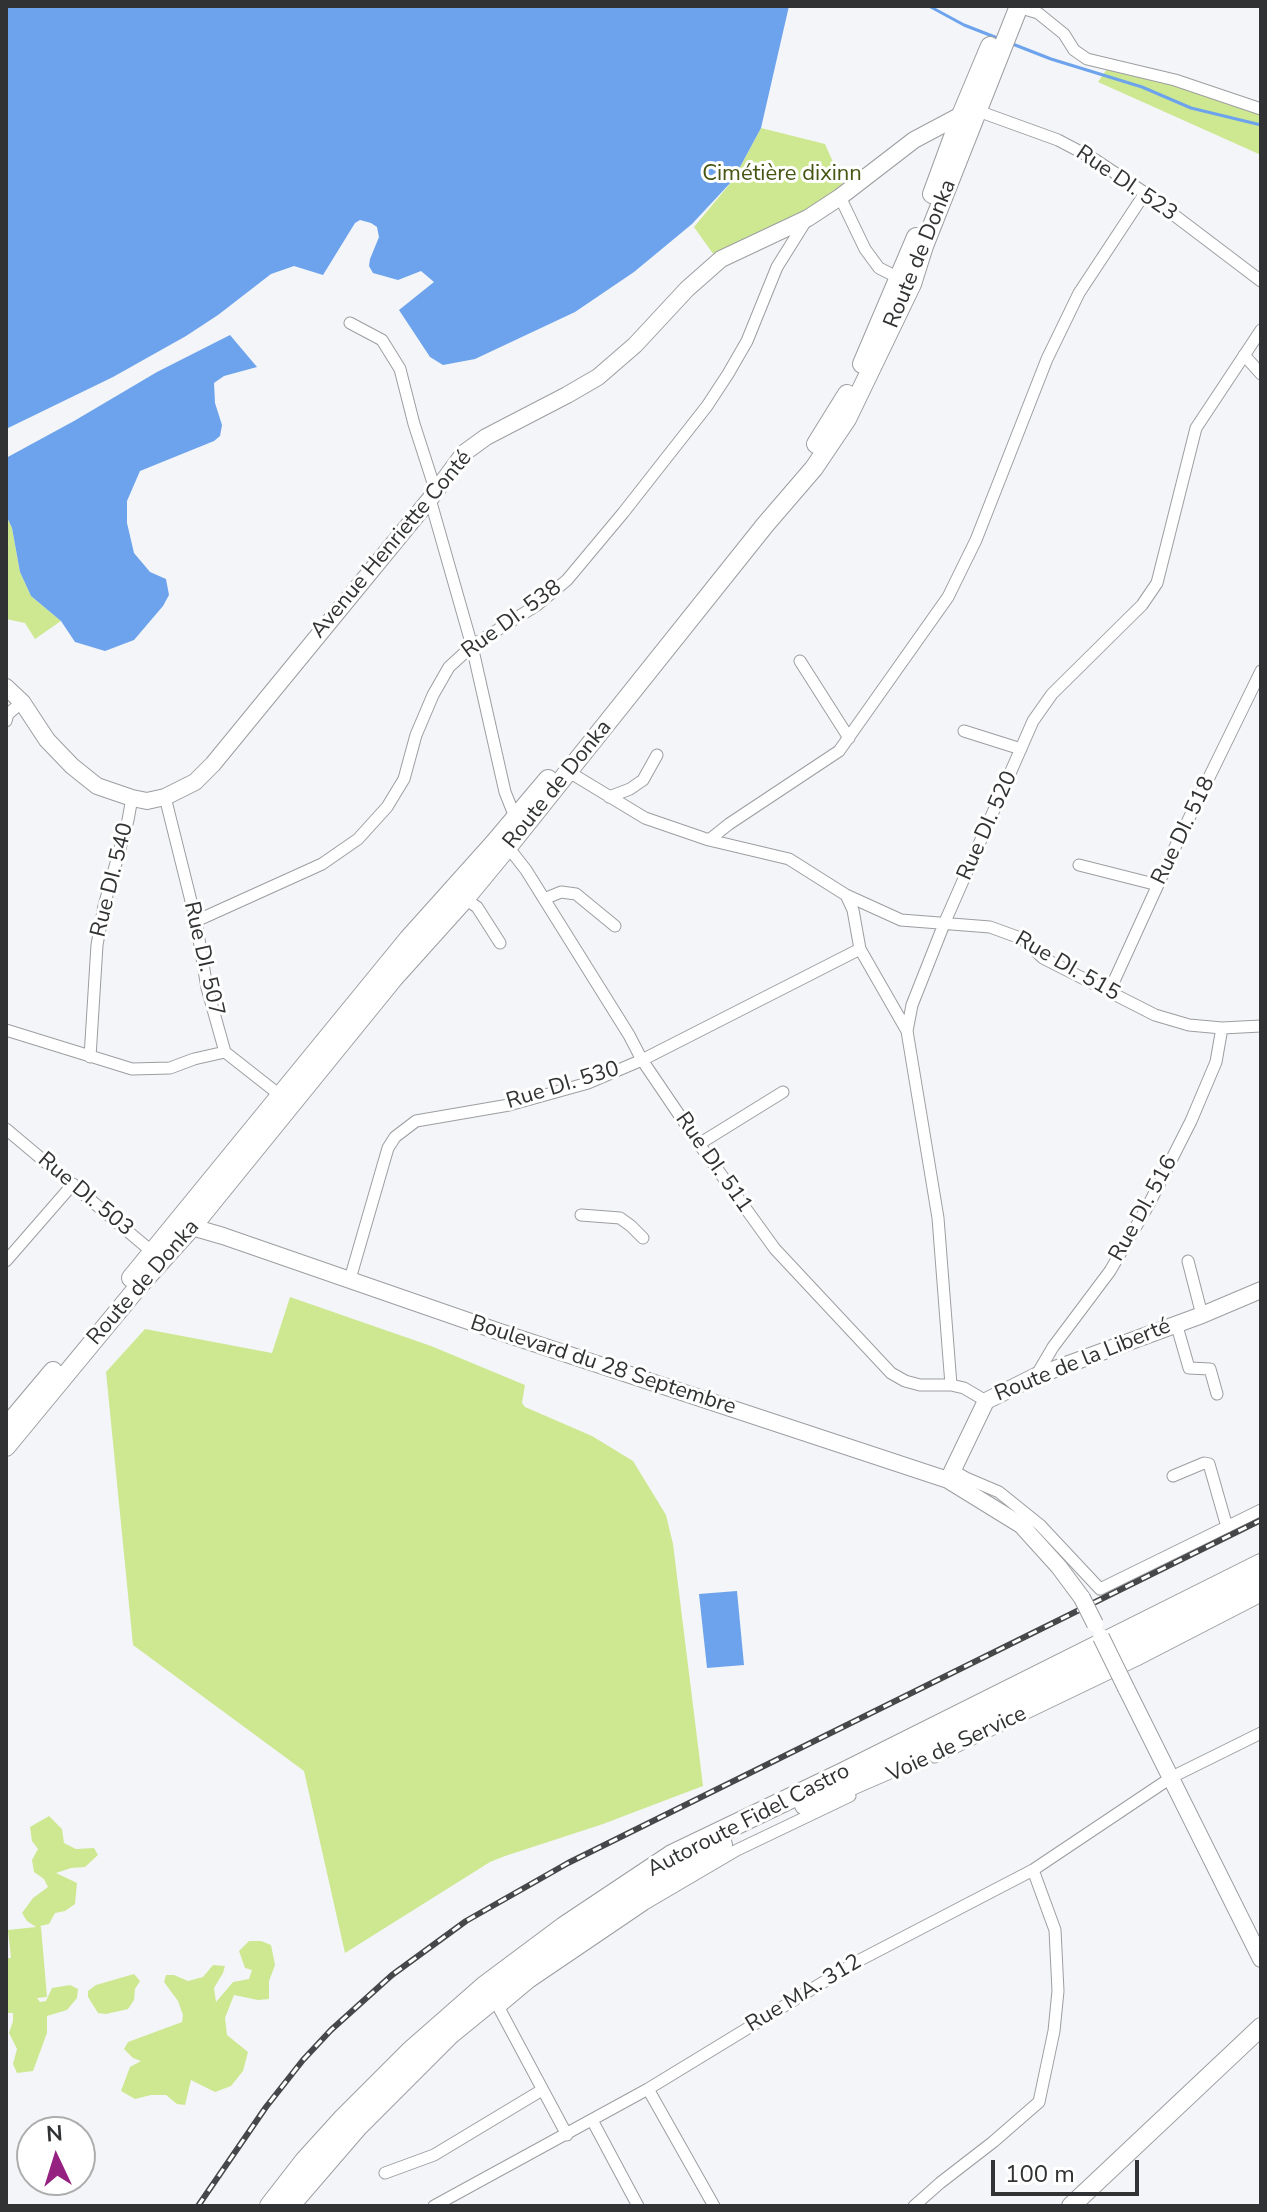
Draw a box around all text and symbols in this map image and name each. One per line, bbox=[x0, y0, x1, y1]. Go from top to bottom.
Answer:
street label: Rue DI. 523 bbox=[1070, 140, 1182, 228]
park label: Cimétière dixinn bbox=[702, 162, 862, 188]
street label: Route de Donka bbox=[879, 176, 963, 332]
street label: Avenue Henriette Conté bbox=[306, 446, 478, 644]
street label: Rue DI. 538 bbox=[457, 575, 567, 665]
street label: Route de Donka bbox=[498, 715, 618, 855]
street label: Rue DI. 520 bbox=[952, 767, 1024, 885]
street label: Rue DI. 518 bbox=[1147, 773, 1221, 889]
street label: Rue DI. 540 bbox=[86, 820, 140, 940]
street label: Rue DI. 507 bbox=[177, 899, 229, 1019]
street label: Rue DI. 515 bbox=[1010, 926, 1124, 1008]
street label: Rue DI. 530 bbox=[503, 1056, 623, 1116]
street label: Rue DI. 511 bbox=[669, 1108, 757, 1218]
street label: Rue DI. 503 bbox=[32, 1147, 138, 1243]
street label: Rue DI. 516 bbox=[1104, 1152, 1184, 1266]
street label: Route de Donka bbox=[82, 1215, 206, 1351]
street label: Boulevard du 28 Septembre bbox=[467, 1311, 739, 1421]
street label: Route de la Liberté bbox=[991, 1314, 1175, 1408]
street label: Voie de Service bbox=[883, 1701, 1031, 1789]
street label: Autoroute Fidel Castro bbox=[643, 1758, 855, 1884]
street label: Rue MA. 312 bbox=[741, 1949, 867, 2039]
north arrow bbox=[16, 2116, 96, 2196]
text: N bbox=[45, 2119, 64, 2150]
scale bar bbox=[995, 2144, 1143, 2194]
text: 100 m bbox=[1005, 2158, 1075, 2190]

